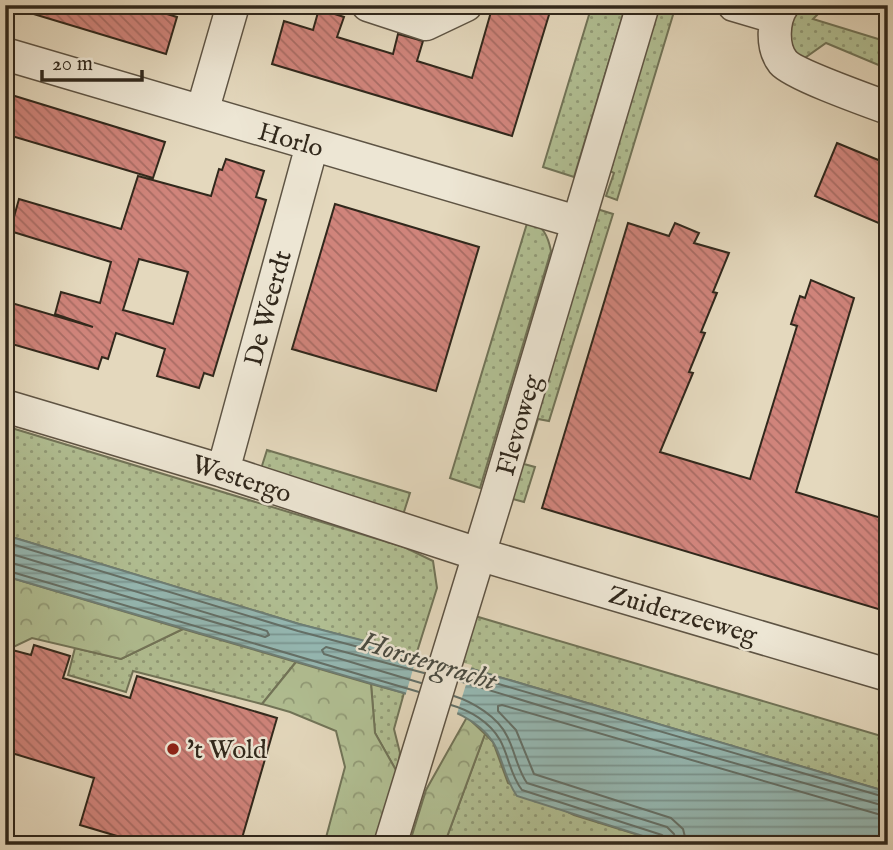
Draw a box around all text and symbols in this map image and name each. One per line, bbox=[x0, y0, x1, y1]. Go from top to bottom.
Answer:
scale bar bbox=[42, 38, 142, 82]
text: 20 m bbox=[52, 51, 93, 78]
street label: Horlo bbox=[254, 115, 327, 165]
street label: De Weerdt bbox=[237, 247, 300, 370]
street label: Flevoweg bbox=[489, 370, 550, 480]
street label: Westergo bbox=[187, 448, 296, 511]
street label: Zuiderzeeweg bbox=[605, 579, 761, 653]
water label: Horstergracht bbox=[355, 625, 502, 700]
place label: 't Wold bbox=[187, 734, 267, 767]
marker: 't Wold bbox=[165, 741, 181, 757]

